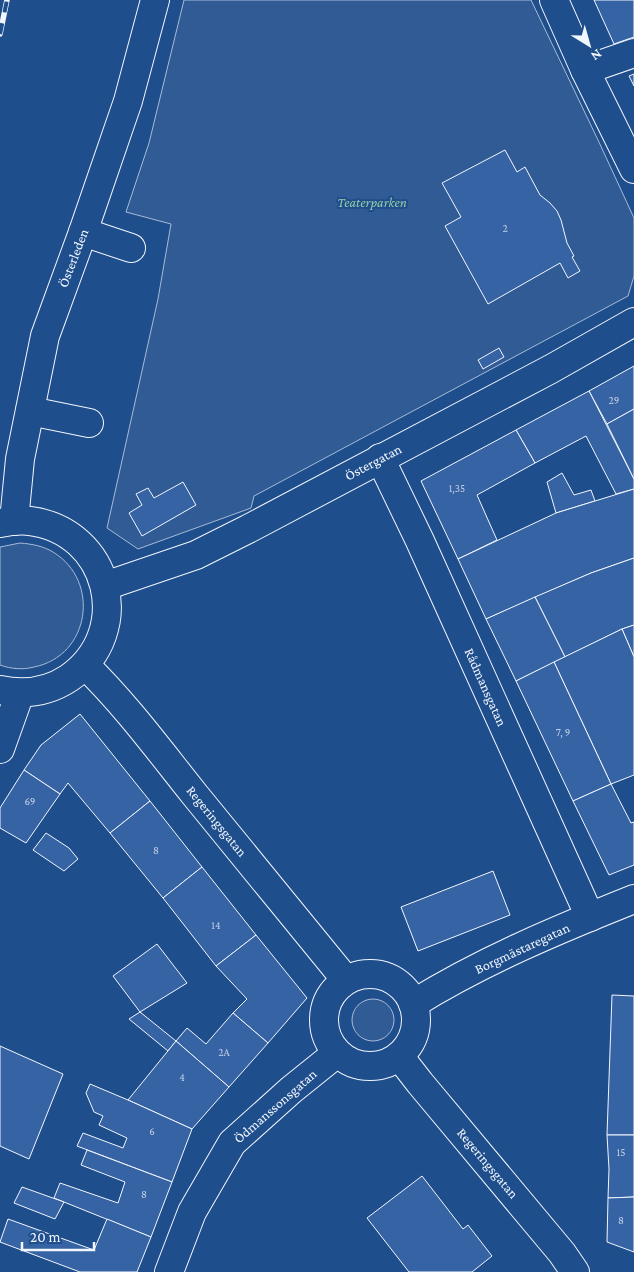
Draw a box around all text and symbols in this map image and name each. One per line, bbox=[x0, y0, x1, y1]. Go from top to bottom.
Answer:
north arrow bbox=[564, 20, 614, 70]
text: N bbox=[588, 46, 605, 65]
park label: Teaterparken bbox=[337, 194, 407, 210]
house number: 2 bbox=[502, 222, 508, 234]
street label: Österleden bbox=[55, 226, 92, 289]
house number: 29 bbox=[609, 394, 619, 406]
street label: Östergatan bbox=[342, 440, 405, 484]
house number: 1,35 bbox=[449, 482, 465, 495]
street label: Rådmansgatan bbox=[462, 645, 511, 729]
house number: 7, 9 bbox=[556, 726, 570, 739]
street label: Regeringsgatan bbox=[184, 782, 251, 860]
house number: 69 bbox=[25, 795, 35, 807]
house number: 8 bbox=[153, 844, 159, 856]
house number: 14 bbox=[211, 919, 221, 931]
street label: Borgmästaregatan bbox=[472, 919, 572, 977]
house number: 2A bbox=[218, 1046, 230, 1058]
street label: Ödmanssonsgatan bbox=[230, 1065, 320, 1146]
house number: 4 bbox=[179, 1071, 185, 1083]
house number: 6 bbox=[149, 1125, 155, 1137]
street label: Regeringsgatan bbox=[454, 1125, 522, 1202]
house number: 15 bbox=[617, 1146, 625, 1158]
house number: 8 bbox=[141, 1188, 147, 1200]
house number: 8 bbox=[618, 1214, 624, 1226]
scale bar bbox=[22, 1220, 95, 1252]
text: 20 m bbox=[30, 1229, 61, 1245]

